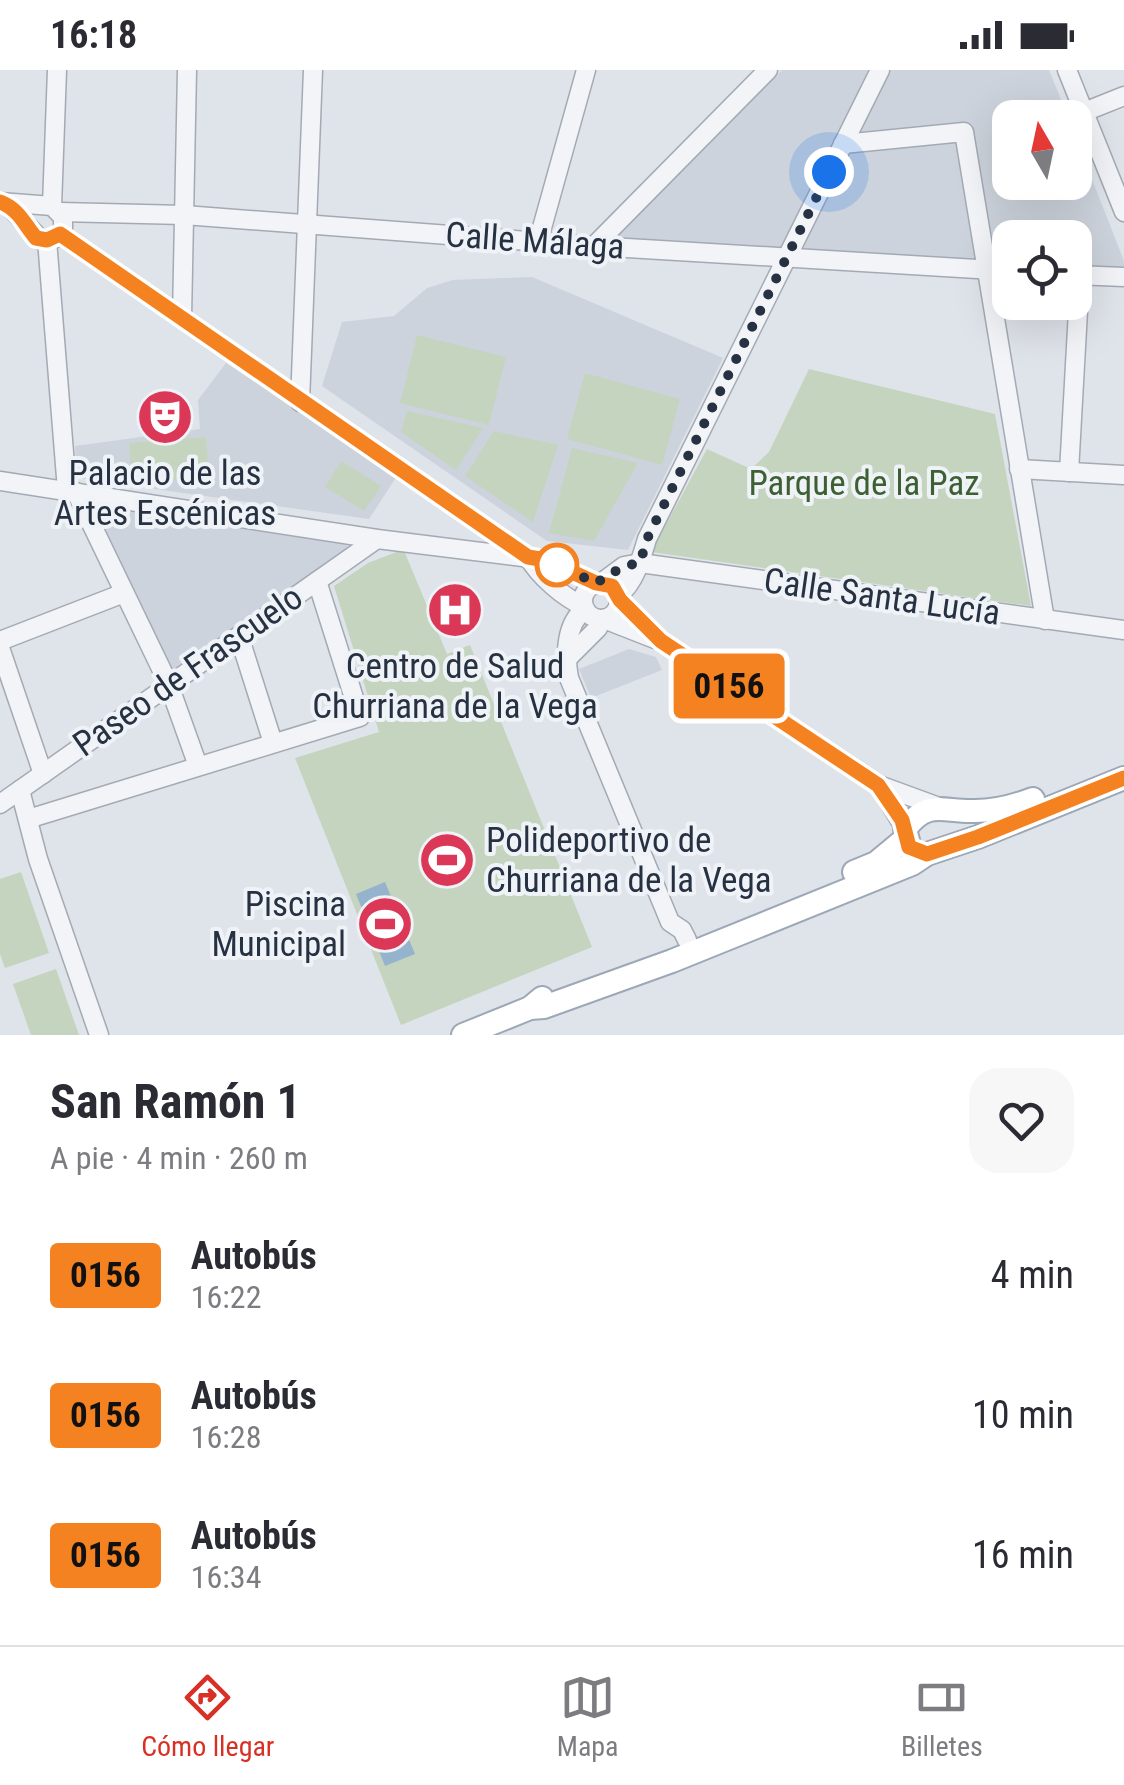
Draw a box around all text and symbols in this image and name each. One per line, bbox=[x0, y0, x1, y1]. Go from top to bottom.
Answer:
text: 16:18 bbox=[50, 13, 137, 57]
north arrow bbox=[992, 100, 1092, 200]
map controls bbox=[992, 100, 1092, 320]
your location bbox=[804, 147, 854, 197]
street label: Calle Málaga bbox=[444, 214, 626, 268]
button: locate bbox=[992, 220, 1092, 320]
theatre icon: Palacio de las Artes Escénicas bbox=[135, 387, 195, 447]
place label: Palacio de las Artes Escénicas bbox=[54, 453, 276, 534]
park label: Parque de la Paz bbox=[748, 463, 980, 504]
unlabelled marker bbox=[536, 544, 578, 586]
street label: Calle Santa Lucía bbox=[761, 560, 1003, 634]
street label: Paseo de Frascuelo bbox=[66, 577, 310, 765]
hospital icon: Centro de Salud Churriana de la Vega bbox=[425, 580, 485, 640]
place label: Centro de Salud Churriana de la Vega bbox=[312, 646, 598, 727]
line badge: 0156 bbox=[659, 654, 799, 718]
text: 0156 bbox=[694, 666, 764, 707]
place label: Polideportivo de Churriana de la Vega bbox=[486, 820, 771, 901]
sports icon: Polideportivo de Churriana de la Vega bbox=[417, 830, 477, 890]
place label: Piscina Municipal bbox=[211, 884, 346, 965]
sports icon: Piscina Municipal bbox=[355, 894, 415, 954]
button: heart bbox=[969, 1068, 1074, 1173]
text: San Ramón 1 bbox=[50, 1073, 301, 1130]
text: A pie · 4 min · 260 m bbox=[50, 1139, 308, 1177]
text: Autobús bbox=[191, 1234, 317, 1278]
text: 4 min bbox=[991, 1253, 1074, 1297]
text: 0156 bbox=[70, 1255, 141, 1296]
text: 16:22 bbox=[191, 1278, 261, 1316]
text: Autobús bbox=[191, 1374, 317, 1418]
text: 10 min bbox=[972, 1393, 1074, 1437]
text: 0156 bbox=[70, 1395, 141, 1436]
text: 16:28 bbox=[191, 1418, 261, 1456]
text: Autobús bbox=[191, 1514, 317, 1558]
text: 16 min bbox=[972, 1533, 1074, 1577]
text: 0156 bbox=[70, 1535, 141, 1576]
text: 16:34 bbox=[191, 1558, 261, 1596]
tab: Cómo llegar bbox=[141, 1670, 274, 1763]
tab: Mapa bbox=[557, 1670, 619, 1763]
tab: Billetes bbox=[901, 1670, 983, 1763]

